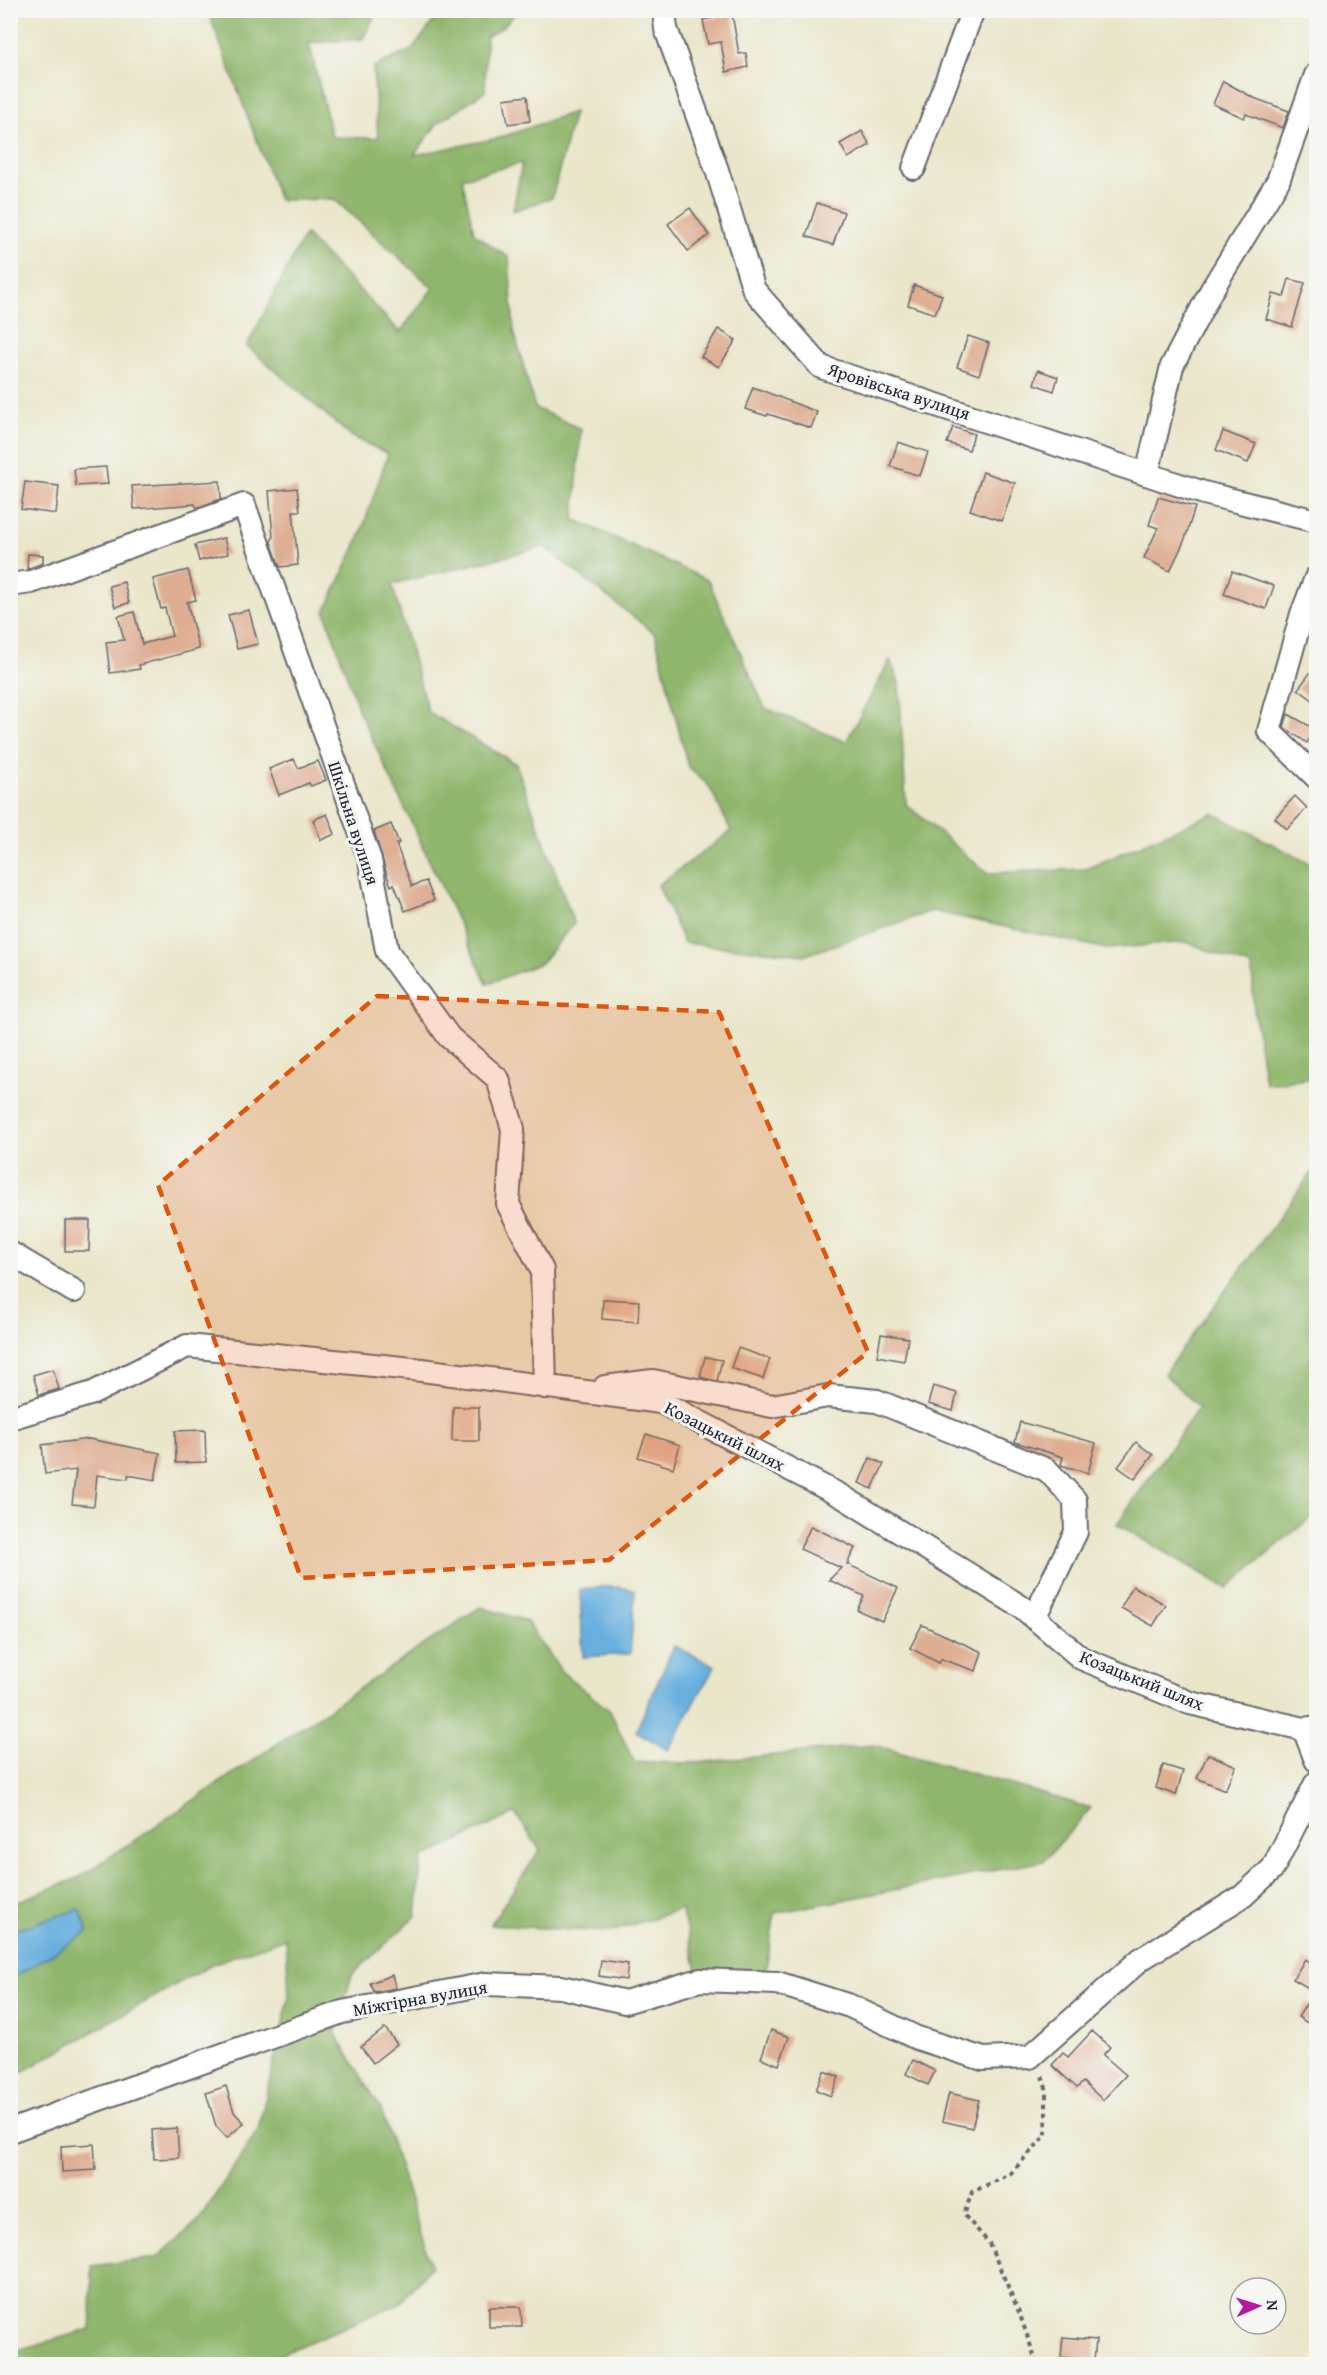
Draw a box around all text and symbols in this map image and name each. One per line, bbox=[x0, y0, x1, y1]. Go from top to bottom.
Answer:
street label: Яровівська вулиця bbox=[823, 355, 974, 427]
street label: Шкільна вулиця bbox=[321, 758, 387, 888]
street label: Козацький шлях bbox=[660, 1394, 791, 1478]
street label: Козацький шлях bbox=[1076, 1643, 1209, 1718]
street label: Міжгірна вулиця bbox=[351, 1973, 489, 2023]
north arrow bbox=[1228, 2276, 1288, 2336]
text: N bbox=[1261, 2299, 1285, 2311]

